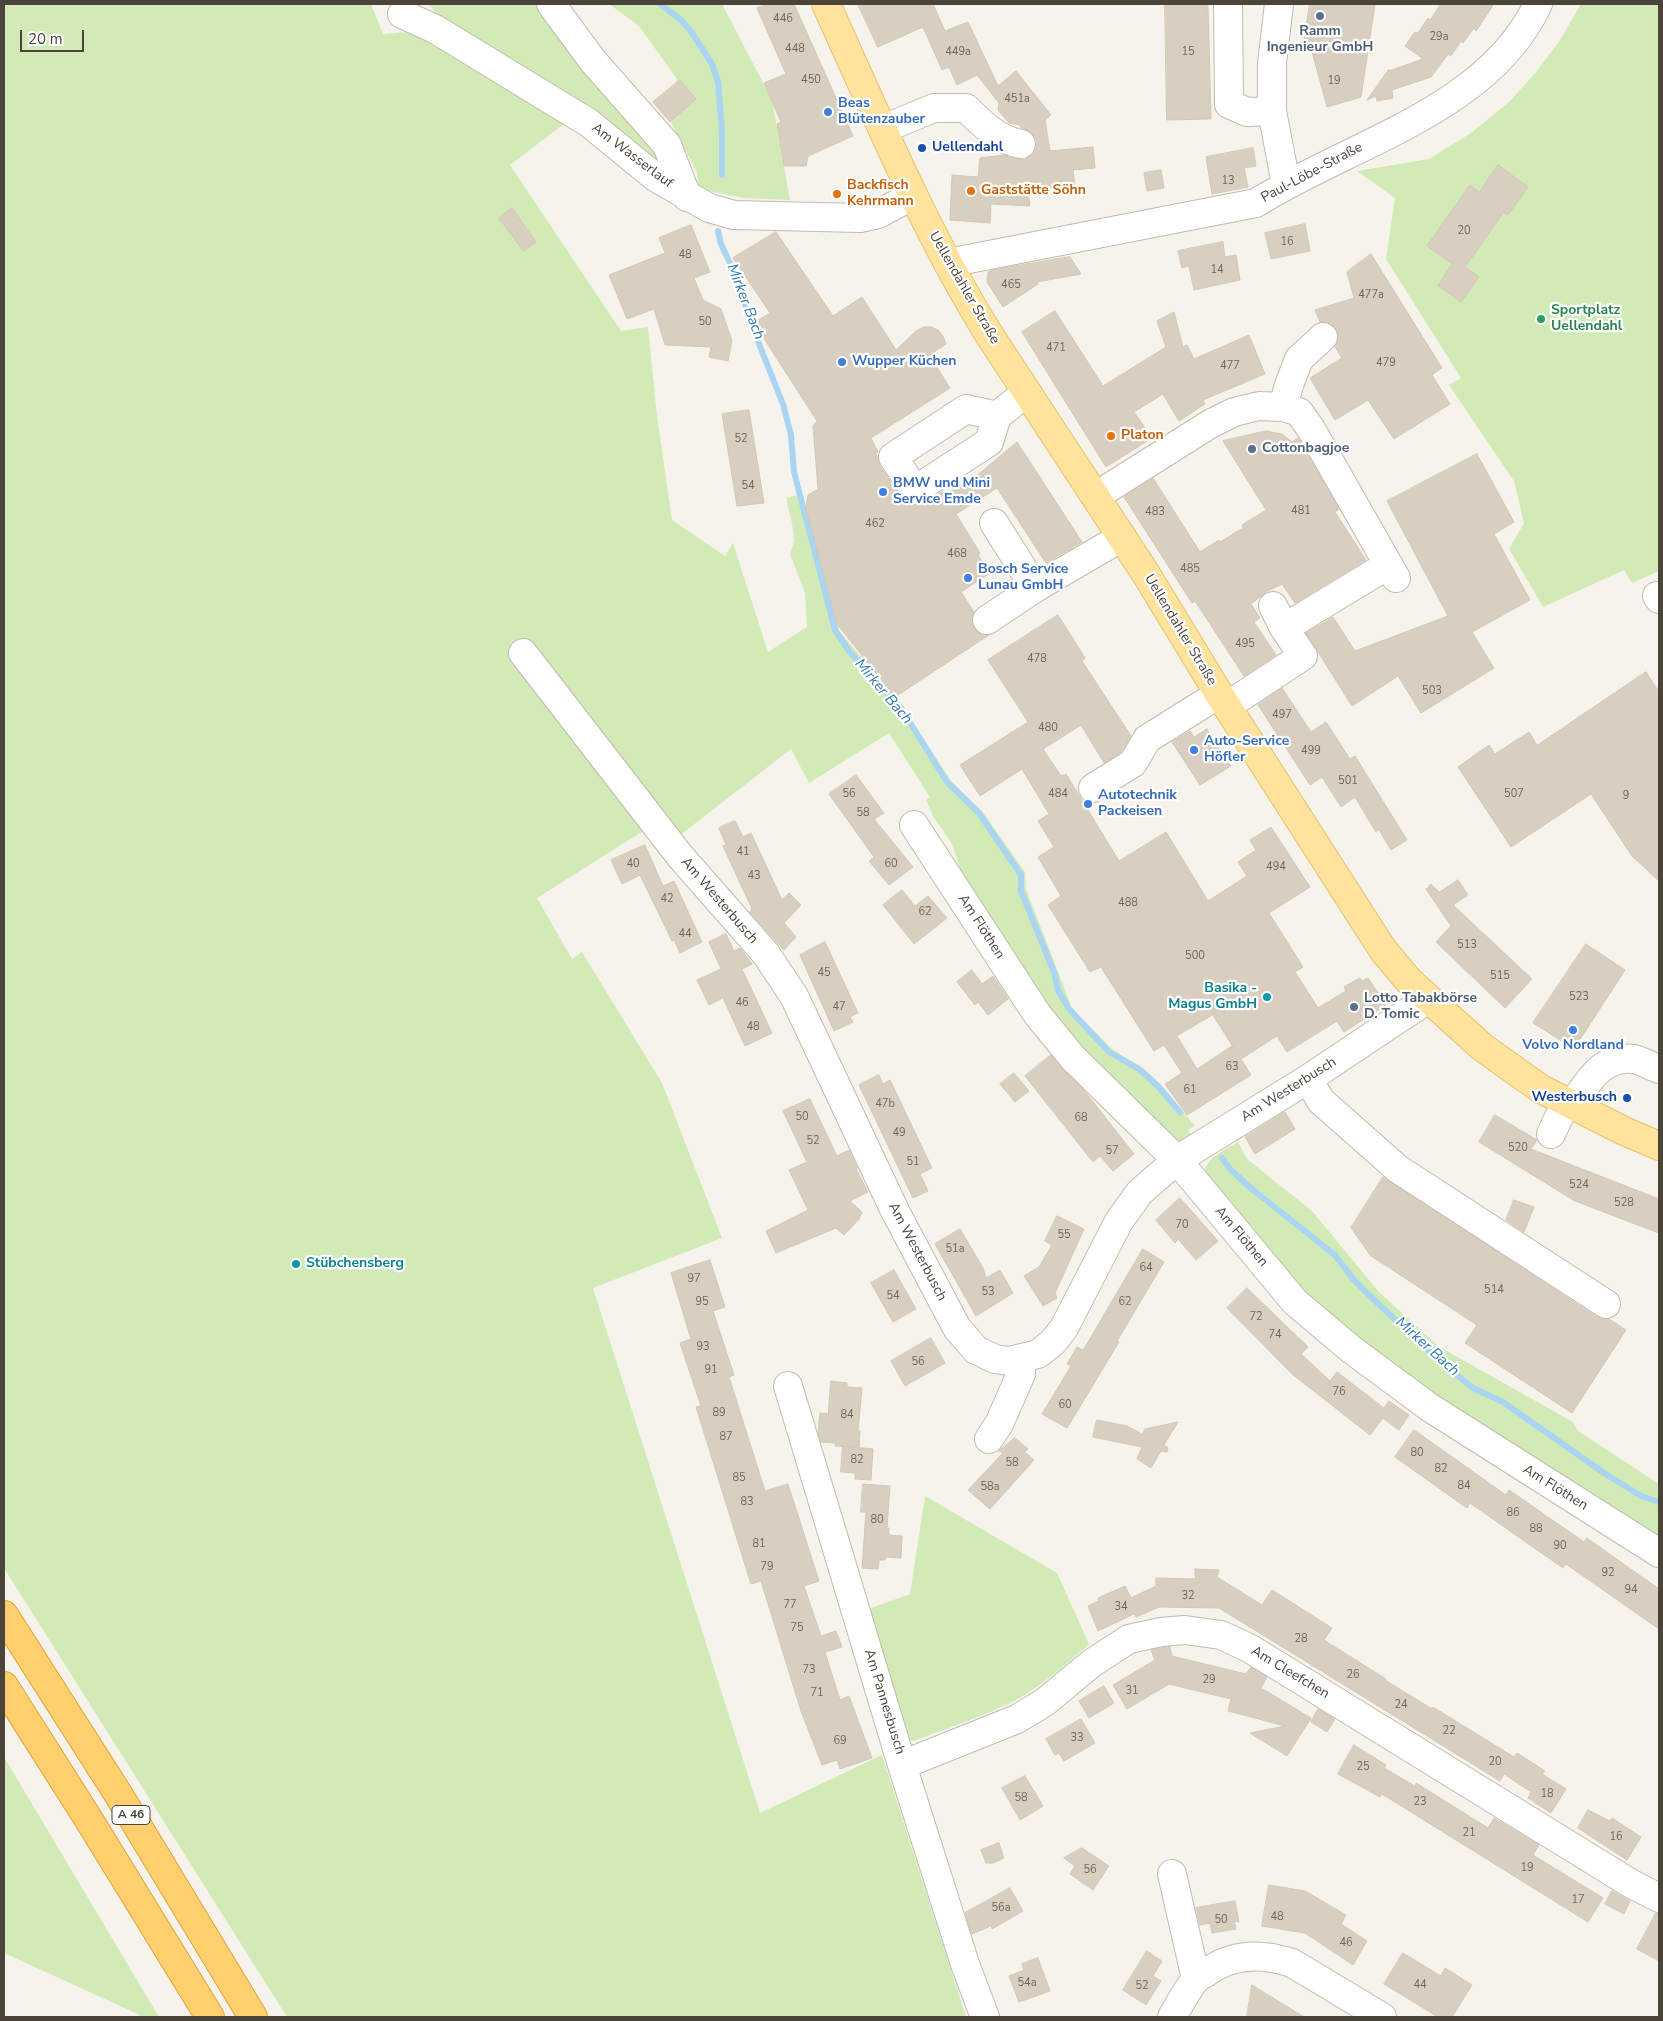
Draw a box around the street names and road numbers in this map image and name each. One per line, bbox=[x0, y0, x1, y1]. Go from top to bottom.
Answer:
street label: Am Wasserlauf bbox=[588, 120, 676, 192]
street label: Paul-Löbe-Straße bbox=[1258, 139, 1366, 207]
street label: Uellendahler Straße bbox=[925, 229, 1003, 347]
street label: Uellendahler Straße bbox=[1140, 571, 1220, 689]
street label: Am Westerbusch bbox=[677, 854, 761, 948]
street label: Am Flöthen bbox=[954, 892, 1008, 962]
street label: Am Westerbusch bbox=[1238, 1054, 1340, 1126]
street label: Am Westerbusch bbox=[884, 1200, 950, 1304]
street label: Am Flöthen bbox=[1211, 1203, 1271, 1271]
street label: Am Flöthen bbox=[1519, 1461, 1591, 1515]
street label: Am Cleefchen bbox=[1248, 1643, 1332, 1703]
street label: Am Pannesbusch bbox=[860, 1647, 908, 1757]
road number: A 46 bbox=[112, 1806, 150, 1824]

